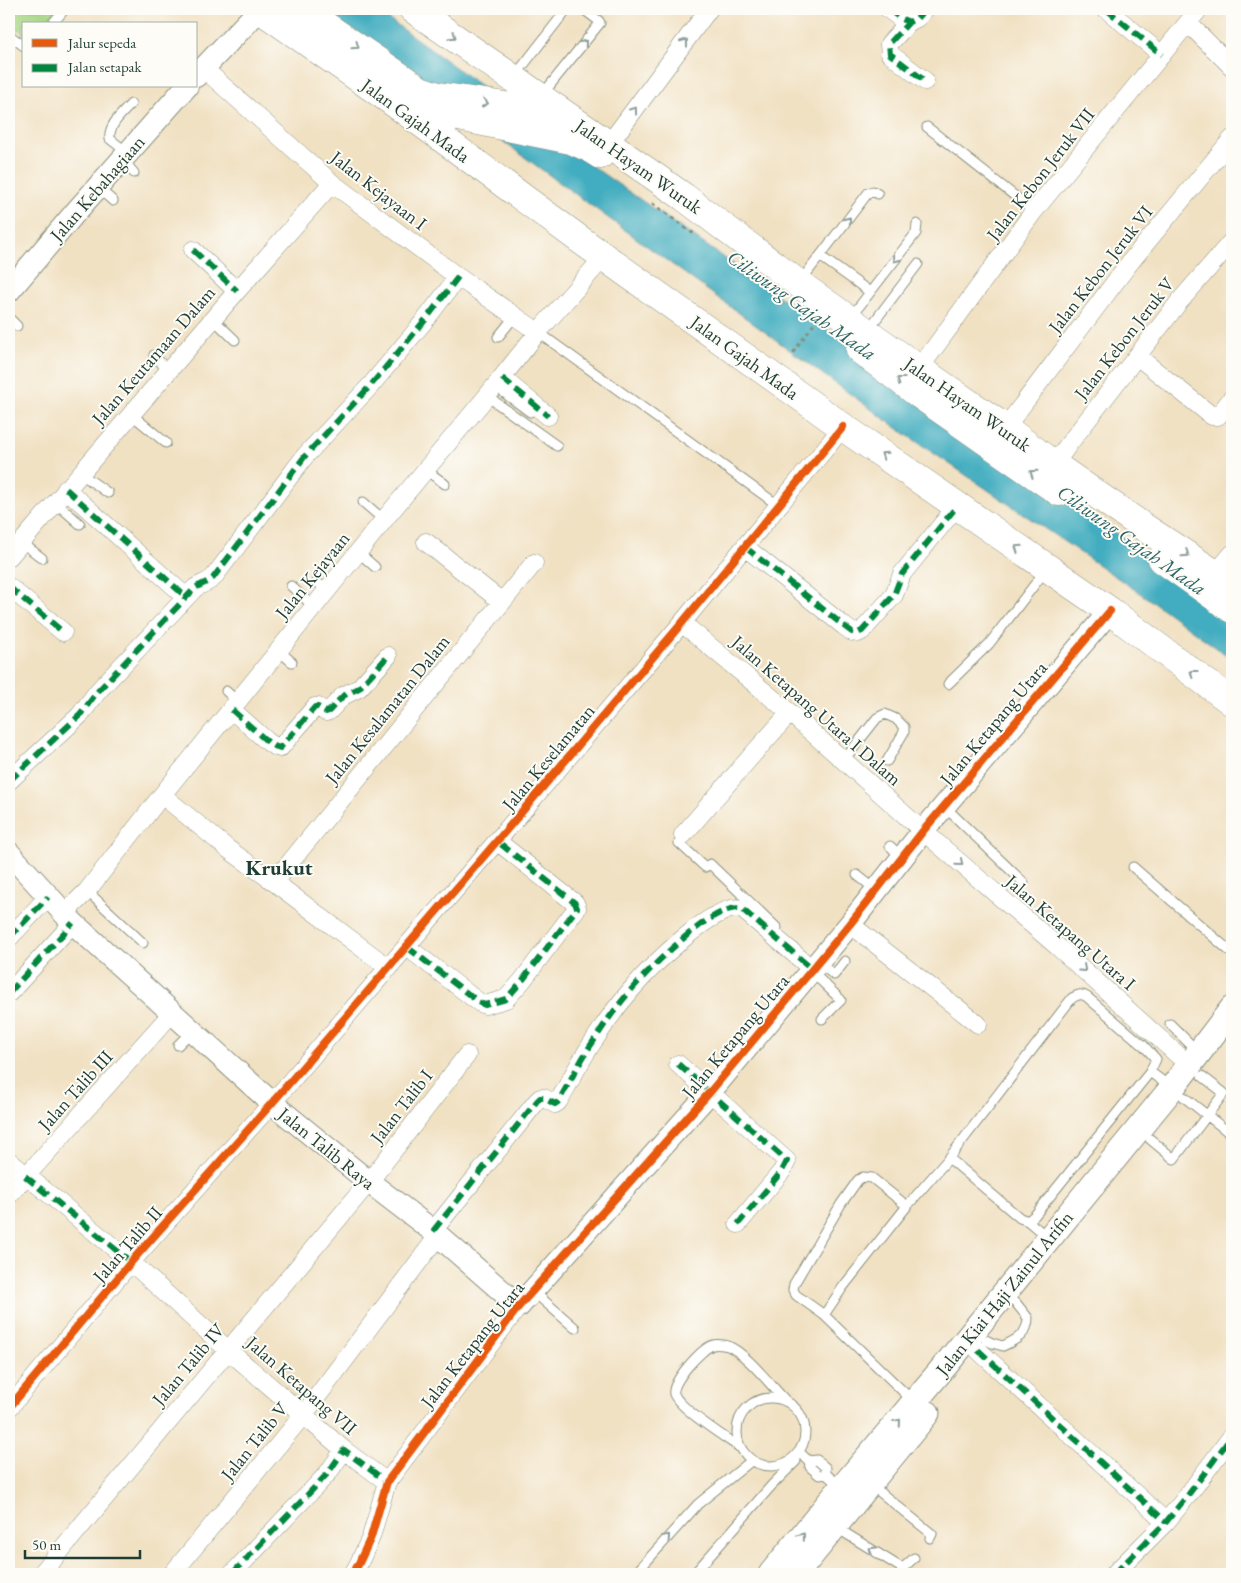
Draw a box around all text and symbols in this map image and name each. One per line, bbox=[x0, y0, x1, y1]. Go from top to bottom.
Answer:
legend bbox=[22, 22, 198, 88]
one-way arrow bbox=[447, 30, 457, 39]
text: Jalur sepeda bbox=[66, 33, 136, 52]
one-way arrow bbox=[679, 39, 687, 48]
one-way arrow bbox=[350, 40, 360, 49]
one-way arrow bbox=[578, 40, 587, 49]
text: Jalan setapak bbox=[66, 57, 142, 76]
street label: Jalan Gajah Mada bbox=[355, 71, 475, 168]
one-way arrow bbox=[481, 97, 490, 107]
street label: Jalan Kebon Jeruk VII bbox=[979, 102, 1100, 247]
one-way arrow bbox=[628, 106, 637, 116]
street label: Jalan Hayam Wuruk bbox=[569, 112, 708, 220]
street label: Jalan Kebahagiaan bbox=[43, 130, 150, 248]
street label: Jalan Kejayaan I bbox=[324, 144, 432, 236]
street label: Jalan Kebon Jeruk VI bbox=[1041, 200, 1158, 340]
one-way arrow bbox=[842, 217, 850, 226]
water label: Ciliwung Gajah Mada bbox=[722, 244, 882, 366]
one-way arrow bbox=[893, 253, 901, 262]
street label: Jalan Kebon Jeruk V bbox=[1067, 272, 1180, 406]
street label: Jalan Keutamaan Dalam bbox=[85, 280, 221, 432]
street label: Jalan Gajah Mada bbox=[684, 308, 804, 405]
street label: Jalan Hayam Wuruk bbox=[898, 350, 1037, 458]
one-way arrow bbox=[896, 377, 906, 386]
one-way arrow bbox=[881, 452, 890, 461]
one-way arrow bbox=[1029, 470, 1039, 479]
water label: Ciliwung Gajah Mada bbox=[1052, 479, 1212, 601]
street label: Jalan Kejayaan bbox=[268, 527, 355, 626]
one-way arrow bbox=[1014, 545, 1024, 554]
one-way arrow bbox=[1180, 548, 1190, 557]
street label: Jalan Ketapang Utara I Dalam bbox=[725, 628, 907, 791]
street label: Jalan Kesalamatan Dalam bbox=[318, 629, 455, 791]
street label: Jalan Ketapang Utara bbox=[933, 656, 1053, 792]
one-way arrow bbox=[1190, 670, 1199, 678]
street label: Jalan Keselamatan bbox=[495, 699, 600, 817]
district label: Krukut bbox=[245, 854, 313, 881]
one-way arrow bbox=[955, 857, 964, 866]
street label: Jalan Ketapang Utara I bbox=[999, 868, 1141, 996]
one-way arrow bbox=[1077, 964, 1086, 973]
street label: Jalan Ketapang Utara bbox=[675, 969, 795, 1105]
street label: Jalan Talib III bbox=[31, 1044, 119, 1138]
street label: Jalan Talib I bbox=[363, 1064, 439, 1150]
street label: Jalan Talib Raya bbox=[272, 1100, 381, 1195]
street label: Jalan Talib II bbox=[86, 1200, 168, 1290]
street label: Jalan Kiai Haji Zainul Arifin bbox=[929, 1206, 1079, 1383]
street label: Jalan Ketapang Utara bbox=[414, 1275, 530, 1414]
street label: Jalan Talib IV bbox=[145, 1318, 230, 1412]
street label: Jalan Ketapang VII bbox=[240, 1329, 363, 1441]
street label: Jalan Talib V bbox=[214, 1397, 294, 1487]
one-way arrow bbox=[892, 1418, 901, 1427]
scale bar bbox=[25, 1528, 140, 1560]
one-way arrow bbox=[796, 1533, 805, 1542]
one-way arrow bbox=[662, 1534, 671, 1543]
text: 50 m bbox=[32, 1535, 61, 1554]
one-way arrow bbox=[869, 1546, 878, 1556]

